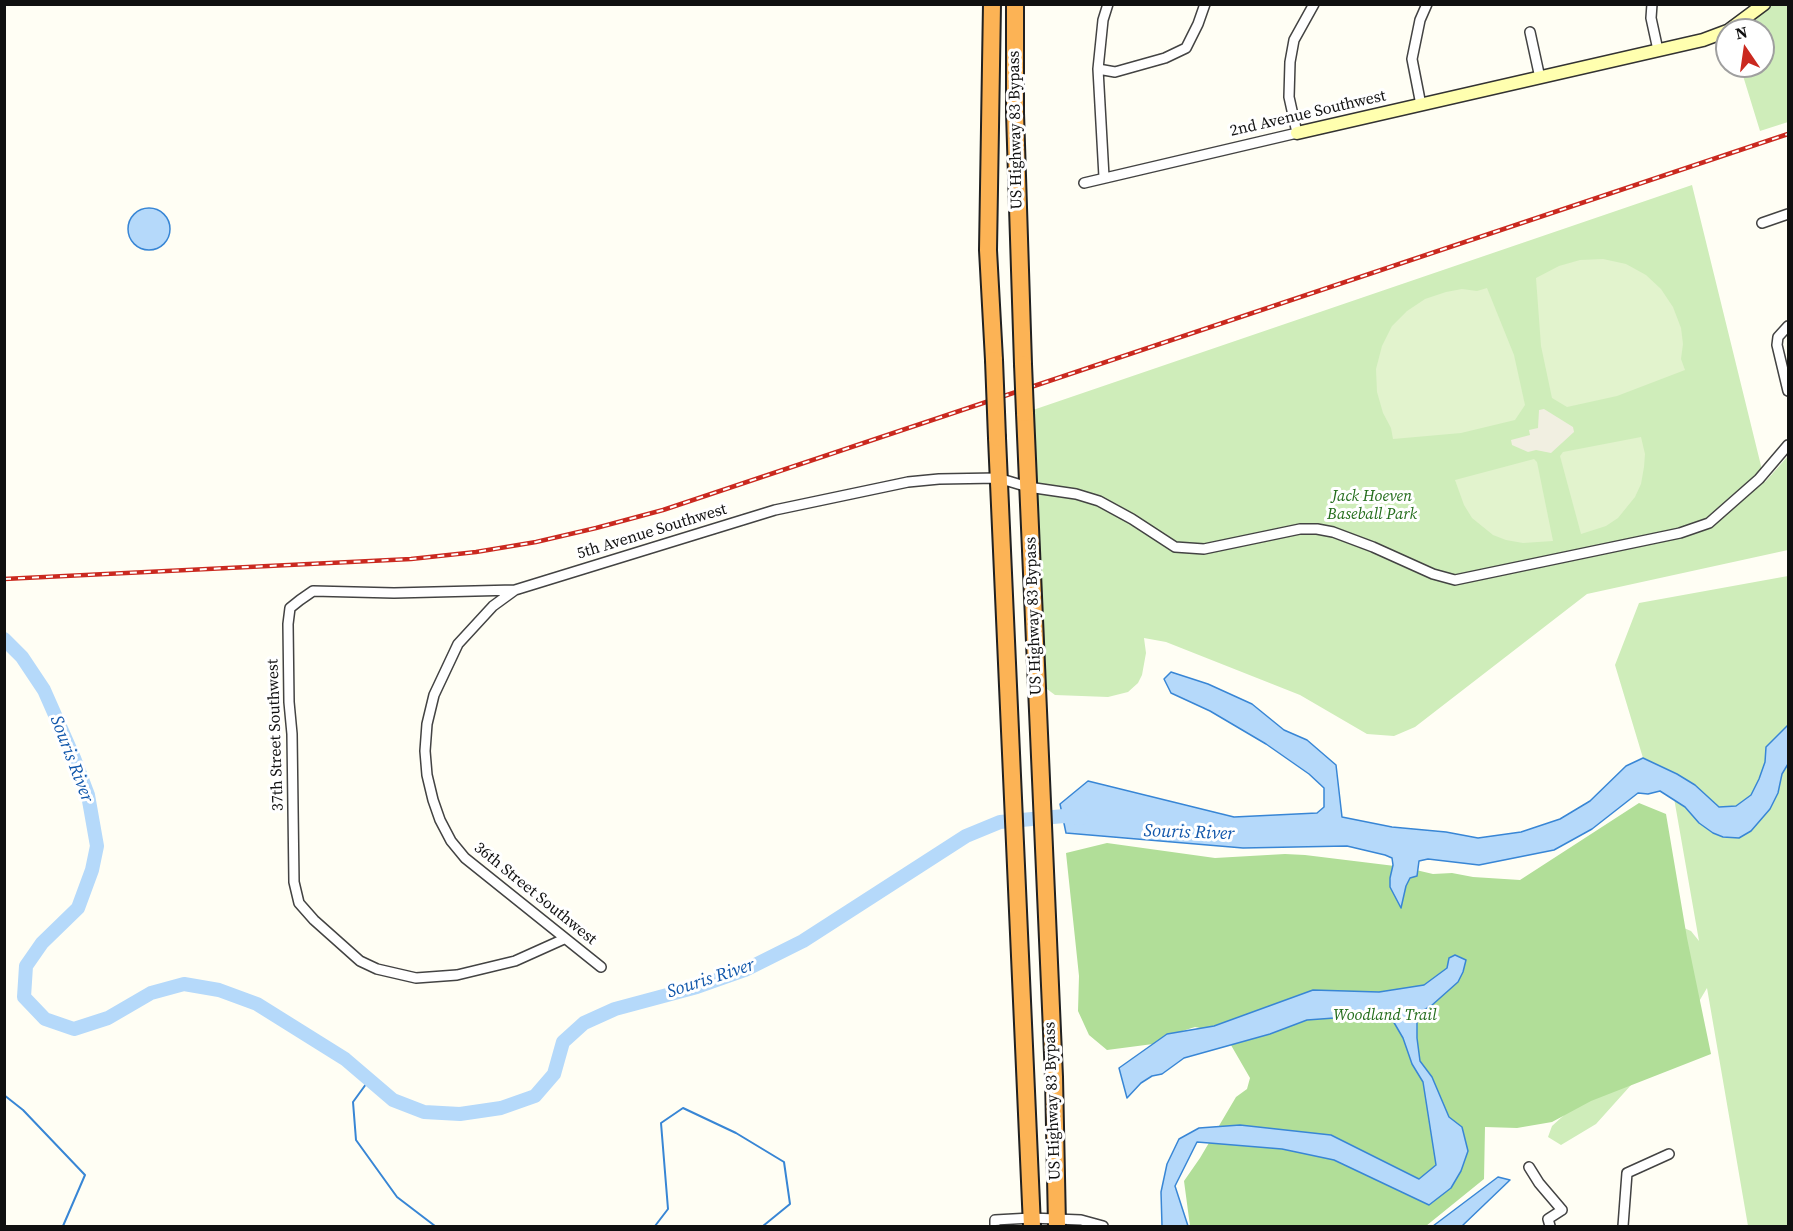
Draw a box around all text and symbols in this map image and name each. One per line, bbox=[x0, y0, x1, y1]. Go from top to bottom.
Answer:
north arrow bbox=[1715, 18, 1775, 78]
text: N bbox=[1733, 20, 1750, 44]
street label: US Highway 83 Bypass bbox=[1005, 50, 1027, 210]
street label: 2nd Avenue Southwest bbox=[1228, 87, 1388, 141]
park label: Jack Hoeven Baseball Park bbox=[1327, 487, 1417, 525]
street label: 5th Avenue Southwest bbox=[575, 500, 729, 564]
street label: US Highway 83 Bypass bbox=[1022, 536, 1046, 696]
street label: 37th Street Southwest bbox=[264, 659, 288, 811]
water label: Souris River bbox=[45, 713, 97, 805]
water label: Souris River bbox=[1143, 821, 1235, 845]
street label: 36th Street Southwest bbox=[470, 839, 600, 949]
water label: Souris River bbox=[664, 955, 758, 1003]
park label: Woodland Trail bbox=[1333, 1006, 1437, 1026]
street label: US Highway 83 Bypass bbox=[1041, 1021, 1065, 1181]

